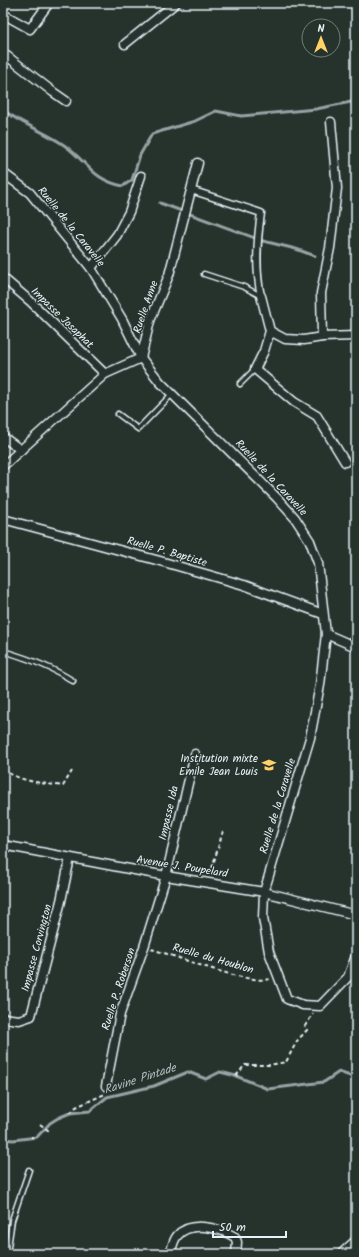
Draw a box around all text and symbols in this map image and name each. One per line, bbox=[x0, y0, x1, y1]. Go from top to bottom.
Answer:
north arrow bbox=[301, 18, 341, 58]
text: N bbox=[318, 20, 325, 38]
street label: Ruelle de la Caravelle bbox=[33, 183, 109, 271]
street label: Ruelle Anne bbox=[129, 278, 163, 336]
street label: Impasse Josaphat bbox=[26, 283, 98, 353]
street label: Ruelle de la Caravelle bbox=[231, 436, 311, 520]
street label: Ruelle P. Baptiste bbox=[125, 532, 209, 572]
place label: Institution mixte Emile Jean Louis bbox=[179, 750, 258, 781]
street label: Ruelle de la Caravelle bbox=[255, 756, 301, 856]
school or university icon: Institution mixte Emile Jean Louis bbox=[261, 757, 277, 773]
street label: Impasse Ida bbox=[154, 784, 184, 842]
street label: Avenue J. Poupelard bbox=[135, 851, 230, 883]
street label: Impasse Corvington bbox=[17, 902, 57, 994]
street label: Ruelle du Houblon bbox=[170, 939, 256, 979]
street label: Ruelle P. Roberson bbox=[97, 945, 141, 1033]
water label: Ravine Pintade bbox=[102, 1058, 180, 1100]
scale bar bbox=[213, 1213, 286, 1239]
text: 50 m bbox=[219, 1218, 246, 1237]

